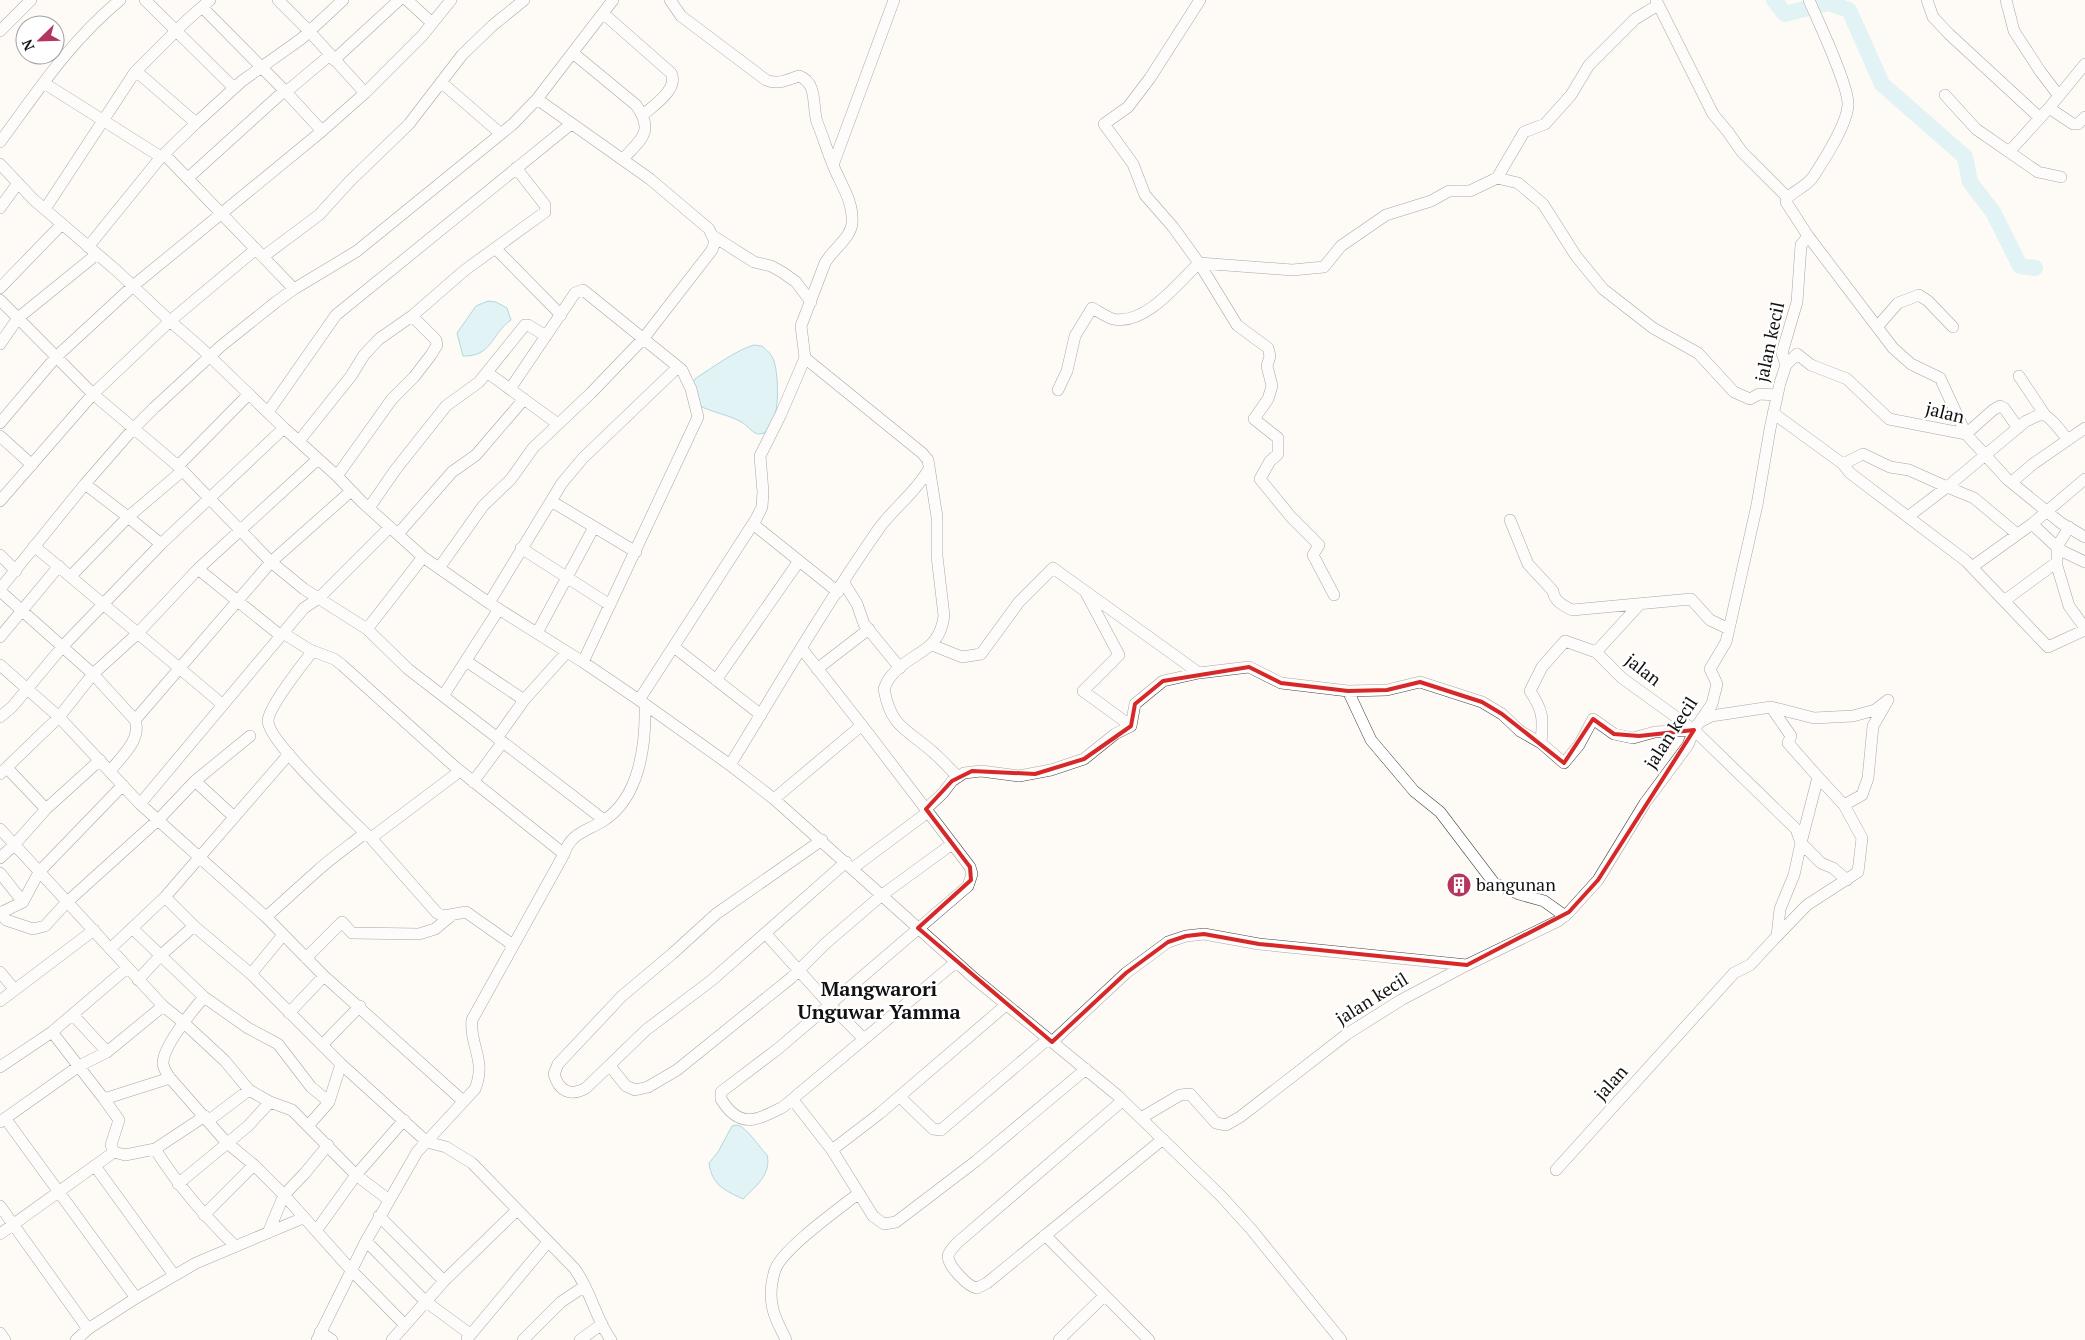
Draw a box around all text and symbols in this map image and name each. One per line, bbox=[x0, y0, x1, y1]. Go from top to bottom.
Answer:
north arrow bbox=[15, 15, 65, 65]
text: N bbox=[17, 36, 38, 54]
street label: jalan kecil bbox=[1749, 300, 1789, 384]
street label: jalan bbox=[1923, 396, 1968, 429]
street label: jalan bbox=[1621, 648, 1667, 691]
street label: jalan kecil bbox=[1638, 692, 1702, 773]
building icon: bangunan bbox=[1446, 872, 1472, 898]
place label: bangunan bbox=[1476, 872, 1556, 896]
street label: jalan kecil bbox=[1331, 966, 1412, 1030]
district label: Mangwarori Unguwar Yamma bbox=[797, 975, 961, 1025]
street label: jalan bbox=[1588, 1059, 1633, 1105]

